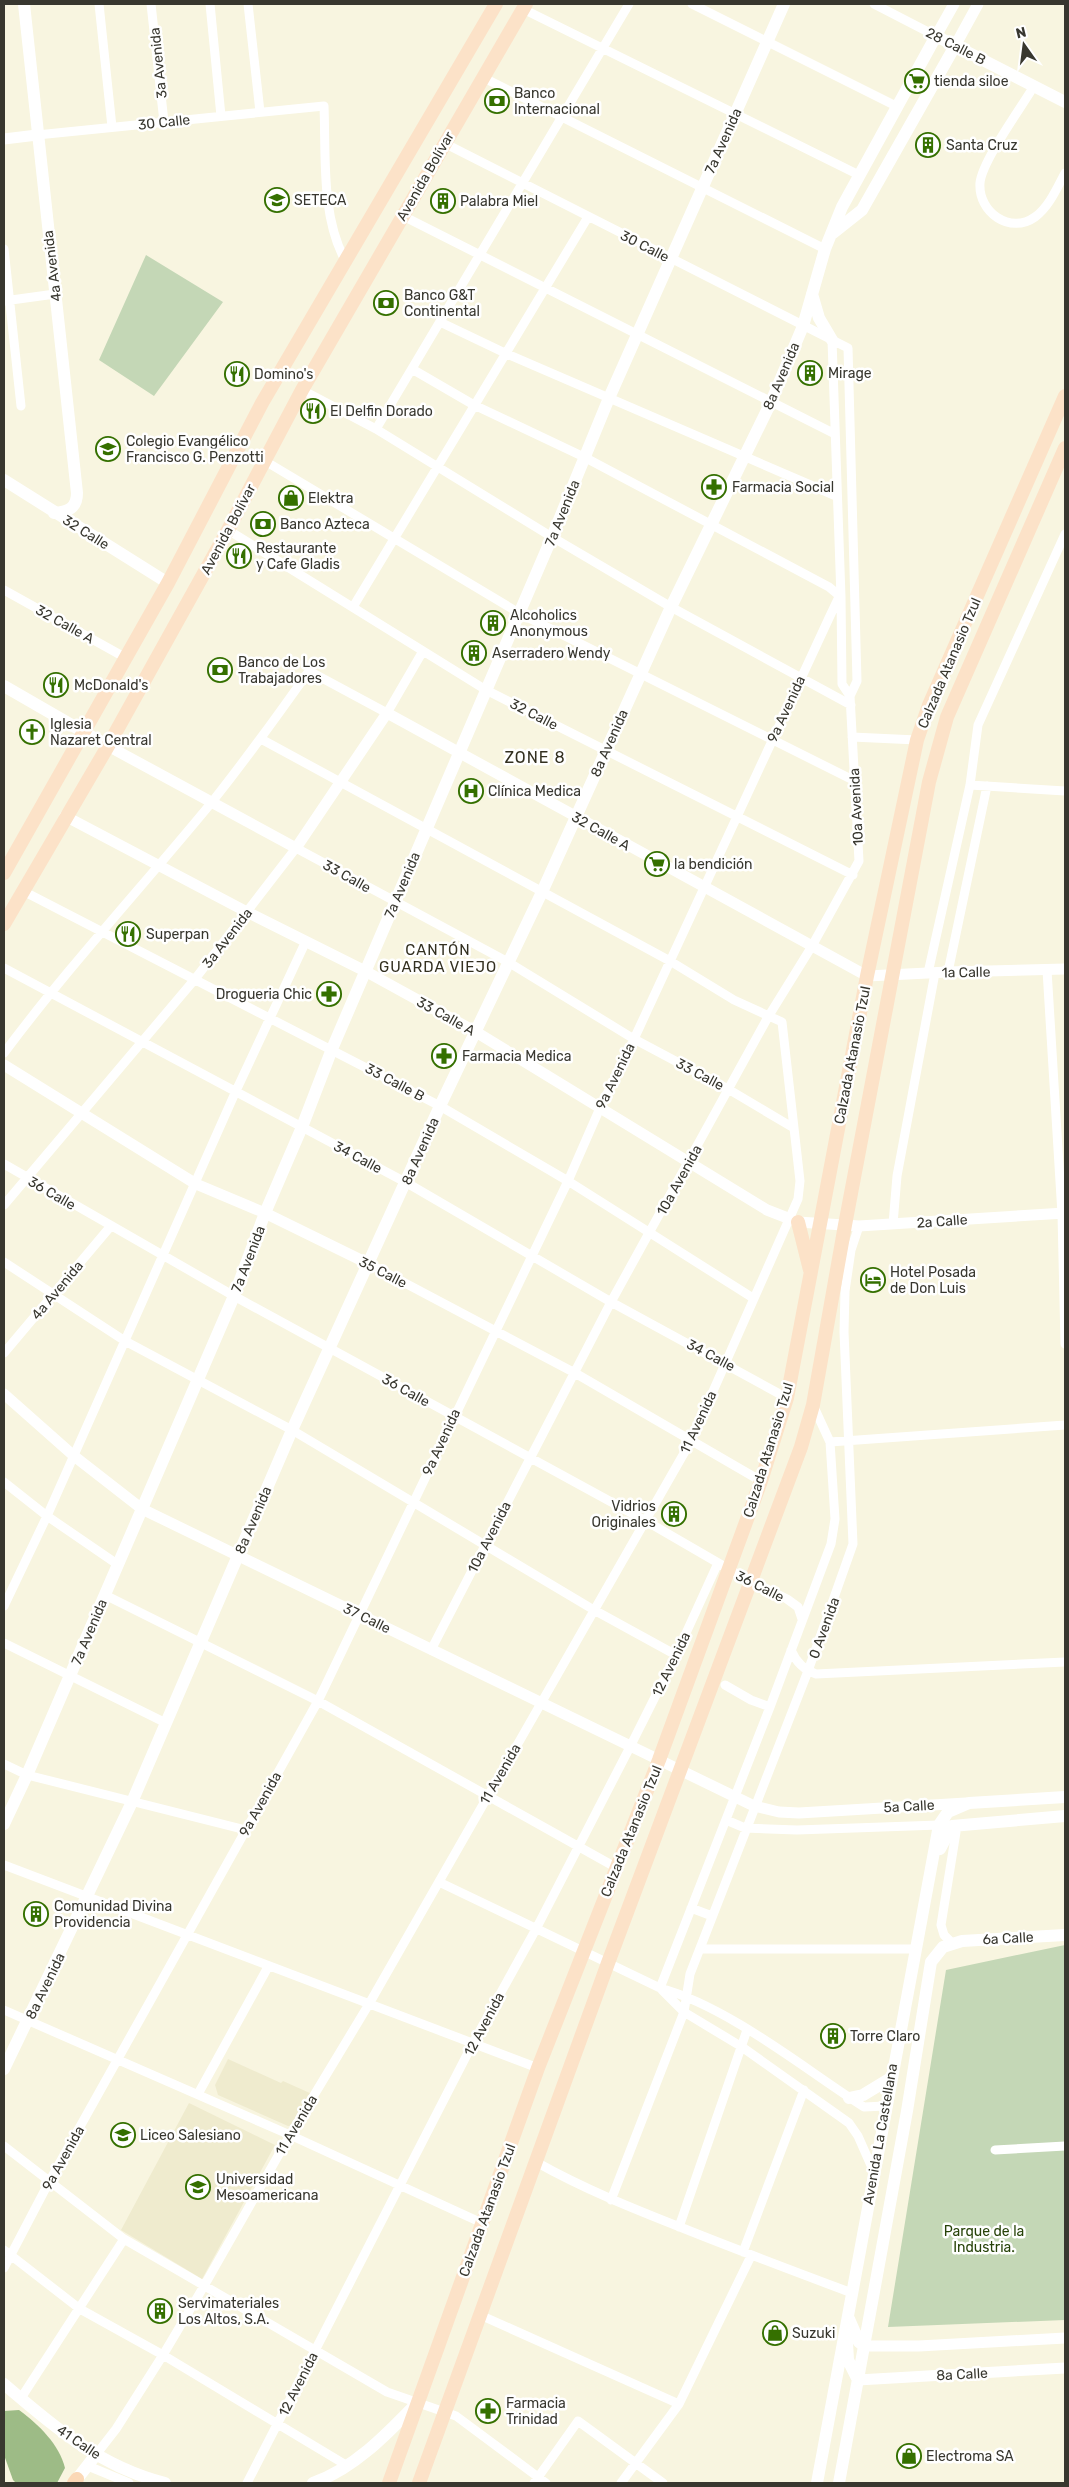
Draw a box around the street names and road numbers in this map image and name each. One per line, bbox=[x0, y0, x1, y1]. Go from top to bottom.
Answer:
street label: 28 Calle B bbox=[923, 24, 989, 69]
street label: 3a Avenida bbox=[146, 27, 171, 99]
street label: 7a Avenida bbox=[701, 106, 745, 177]
street label: 30 Calle bbox=[137, 111, 191, 134]
street label: Avenida Bolívar bbox=[393, 128, 458, 224]
street label: 30 Calle bbox=[618, 227, 672, 266]
street label: 4a Avenida bbox=[40, 229, 65, 303]
street label: 8a Avenida bbox=[760, 340, 803, 413]
street label: 7a Avenida bbox=[541, 477, 583, 549]
street label: Avenida Bolívar bbox=[197, 480, 260, 578]
street label: 32 Calle bbox=[59, 511, 112, 553]
street label: Calzada Atanasio Tzul bbox=[914, 595, 985, 731]
street label: 32 Calle A bbox=[33, 601, 97, 648]
street label: 9a Avenida bbox=[764, 673, 809, 745]
street label: 32 Calle bbox=[507, 695, 561, 734]
street label: 8a Avenida bbox=[587, 707, 632, 780]
street label: 10a Avenida bbox=[846, 768, 867, 846]
street label: 32 Calle A bbox=[569, 808, 633, 855]
street label: 7a Avenida bbox=[381, 850, 424, 921]
street label: 33 Calle bbox=[320, 856, 374, 897]
street label: 3a Avenida bbox=[199, 905, 256, 972]
street label: 1a Calle bbox=[941, 964, 991, 981]
street label: Calzada Atanasio Tzul bbox=[831, 985, 874, 1126]
street label: 33 Calle A bbox=[413, 993, 479, 1040]
street label: 9a Avenida bbox=[592, 1040, 639, 1112]
street label: 33 Calle bbox=[673, 1055, 727, 1094]
street label: 33 Calle B bbox=[362, 1060, 427, 1105]
street label: 8a Avenida bbox=[398, 1115, 443, 1188]
street label: 34 Calle bbox=[331, 1138, 385, 1177]
street label: 10a Avenida bbox=[653, 1142, 706, 1218]
street label: 36 Calle bbox=[25, 1173, 79, 1214]
street label: 2a Calle bbox=[916, 1211, 968, 1232]
street label: 7a Avenida bbox=[228, 1223, 269, 1295]
street label: 35 Calle bbox=[356, 1253, 410, 1292]
street label: 4a Avenida bbox=[28, 1257, 87, 1323]
street label: 34 Calle bbox=[684, 1336, 738, 1375]
street label: 36 Calle bbox=[379, 1370, 433, 1411]
street label: Calzada Atanasio Tzul bbox=[740, 1381, 797, 1520]
street label: 11 Avenida bbox=[677, 1388, 720, 1456]
street label: 9a Avenida bbox=[419, 1406, 464, 1478]
street label: 8a Avenida bbox=[232, 1484, 275, 1557]
street label: 10a Avenida bbox=[464, 1499, 515, 1576]
street label: 36 Calle bbox=[733, 1567, 787, 1606]
street label: 0 Avenida bbox=[806, 1595, 843, 1661]
street label: 7a Avenida bbox=[68, 1597, 111, 1668]
street label: 37 Calle bbox=[340, 1600, 393, 1637]
street label: 12 Avenida bbox=[649, 1629, 694, 1699]
street label: 11 Avenida bbox=[476, 1741, 525, 1808]
street label: Calzada Atanasio Tzul bbox=[597, 1763, 666, 1899]
street label: 9a Avenida bbox=[236, 1769, 285, 1840]
street label: 5a Calle bbox=[883, 1797, 935, 1816]
street label: 6a Calle bbox=[982, 1929, 1034, 1948]
street label: 8a Avenida bbox=[22, 1950, 69, 2022]
street label: 12 Avenida bbox=[461, 1990, 508, 2059]
street label: Avenida La Castellana bbox=[860, 2062, 901, 2206]
street label: 11 Avenida bbox=[272, 2092, 321, 2158]
street label: 9a Avenida bbox=[39, 2123, 88, 2194]
street label: Calzada Atanasio Tzul bbox=[455, 2141, 519, 2279]
street label: 12 Avenida bbox=[275, 2349, 322, 2419]
street label: 8a Calle bbox=[936, 2365, 988, 2384]
street label: 41 Calle bbox=[53, 2422, 104, 2463]

